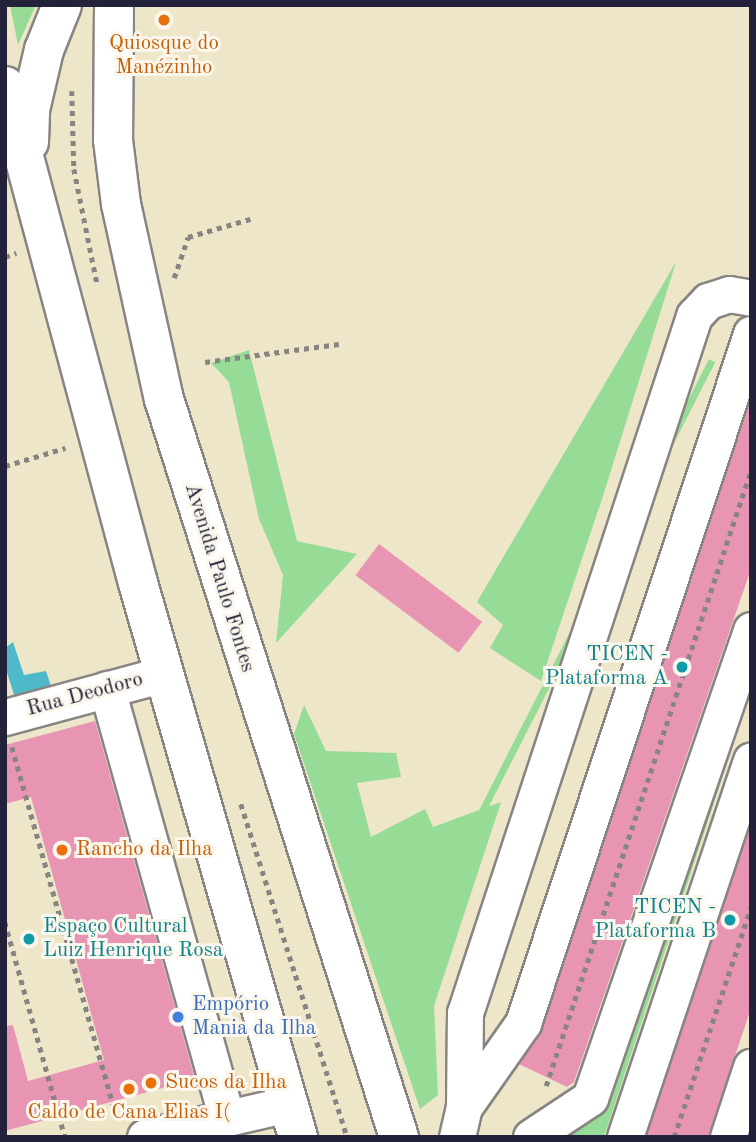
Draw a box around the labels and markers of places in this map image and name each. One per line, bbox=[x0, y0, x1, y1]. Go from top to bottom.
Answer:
marker: Quiosque do Manézinho bbox=[156, 12, 172, 28]
place label: Quiosque do Manézinho bbox=[109, 31, 219, 81]
place label: TICEN - Plataforma A bbox=[545, 642, 668, 692]
marker: TICEN - Plataforma A bbox=[674, 659, 690, 675]
place label: Rancho da Ilha bbox=[76, 837, 213, 863]
marker: Rancho da Ilha bbox=[54, 842, 70, 858]
place label: TICEN - Plataforma B bbox=[595, 895, 716, 945]
marker: TICEN - Plataforma B bbox=[722, 912, 738, 928]
place label: Espaço Cultural Luiz Henrique Rosa bbox=[43, 914, 223, 964]
marker: Espaço Cultural Luiz Henrique Rosa bbox=[21, 931, 37, 947]
place label: Empório Mania da Ilha bbox=[192, 992, 316, 1042]
marker: Empório Mania da Ilha bbox=[170, 1009, 186, 1025]
place label: Sucos da Ilha bbox=[165, 1070, 287, 1096]
marker: Sucos da Ilha bbox=[143, 1075, 159, 1091]
marker: Caldo de Cana Elias I( bbox=[121, 1081, 137, 1097]
place label: Caldo de Cana Elias I( bbox=[27, 1100, 231, 1126]

